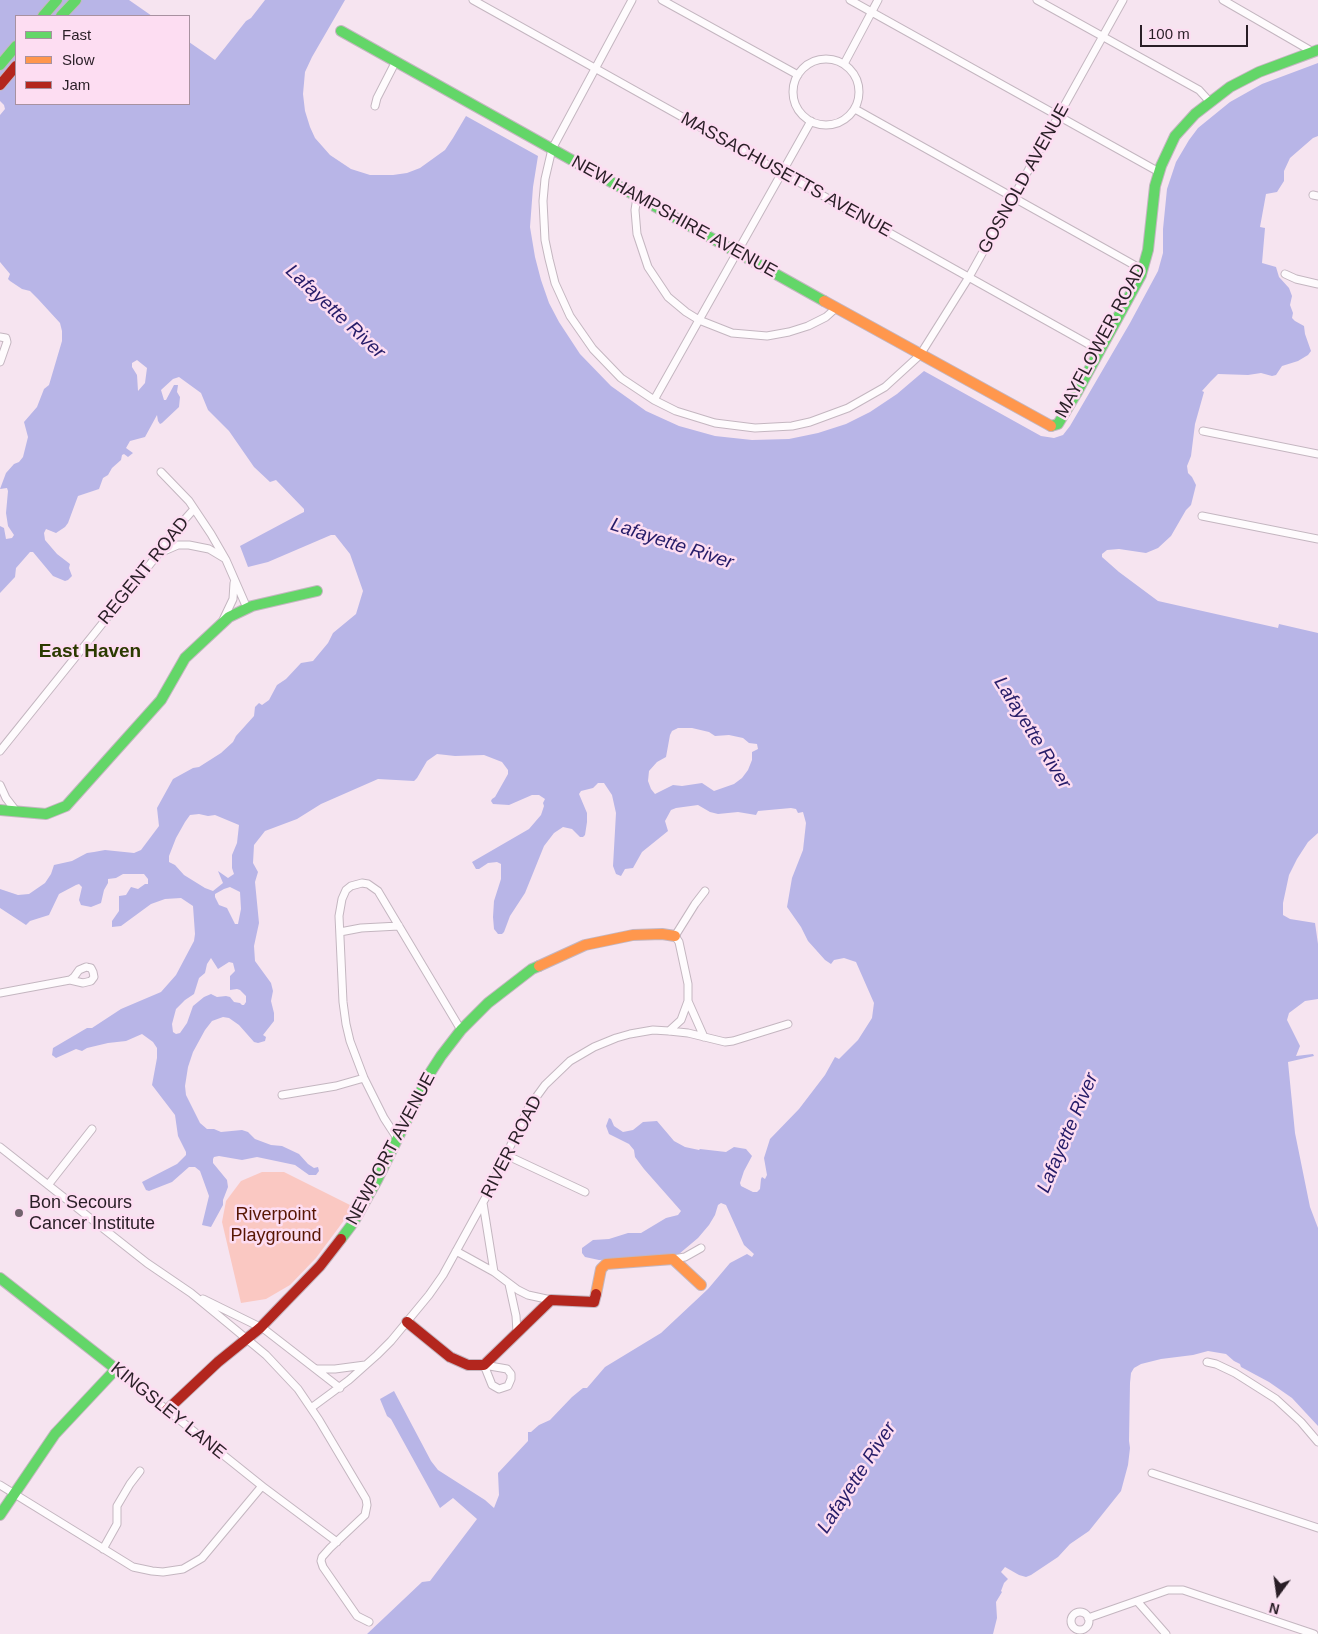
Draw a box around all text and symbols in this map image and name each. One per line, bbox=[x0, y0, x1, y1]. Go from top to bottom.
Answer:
legend bbox=[15, 15, 190, 105]
scale bar bbox=[1143, 15, 1250, 47]
text: 100 m bbox=[1148, 25, 1190, 42]
text: Fast bbox=[62, 26, 91, 43]
text: Slow bbox=[62, 51, 95, 68]
text: Jam bbox=[62, 76, 90, 93]
street label: GOSNOLD AVENUE bbox=[974, 100, 1074, 258]
street label: MASSACHUSETTS AVENUE bbox=[677, 108, 895, 242]
street label: NEW HAMPSHIRE AVENUE bbox=[567, 151, 781, 283]
water label: Lafayette River bbox=[280, 260, 390, 364]
street label: MAYFLOWER ROAD bbox=[1051, 260, 1151, 422]
street label: REGENT ROAD bbox=[94, 513, 194, 629]
water label: Lafayette River bbox=[608, 513, 736, 575]
district label: East Haven bbox=[39, 641, 141, 663]
water label: Lafayette River bbox=[988, 673, 1076, 793]
street label: NEWPORT AVENUE bbox=[342, 1069, 440, 1229]
water label: Lafayette River bbox=[1033, 1070, 1103, 1196]
street label: RIVER ROAD bbox=[477, 1092, 547, 1202]
place label: Bon Secours Cancer Institute bbox=[29, 1192, 155, 1234]
park label: Riverpoint Playground bbox=[230, 1204, 322, 1246]
marker: Bon Secours Cancer Institute bbox=[13, 1207, 25, 1219]
street label: KINGSLEY LANE bbox=[106, 1358, 230, 1464]
water label: Lafayette River bbox=[813, 1418, 901, 1538]
north arrow bbox=[1253, 1569, 1303, 1619]
text: N bbox=[1268, 1600, 1281, 1618]

